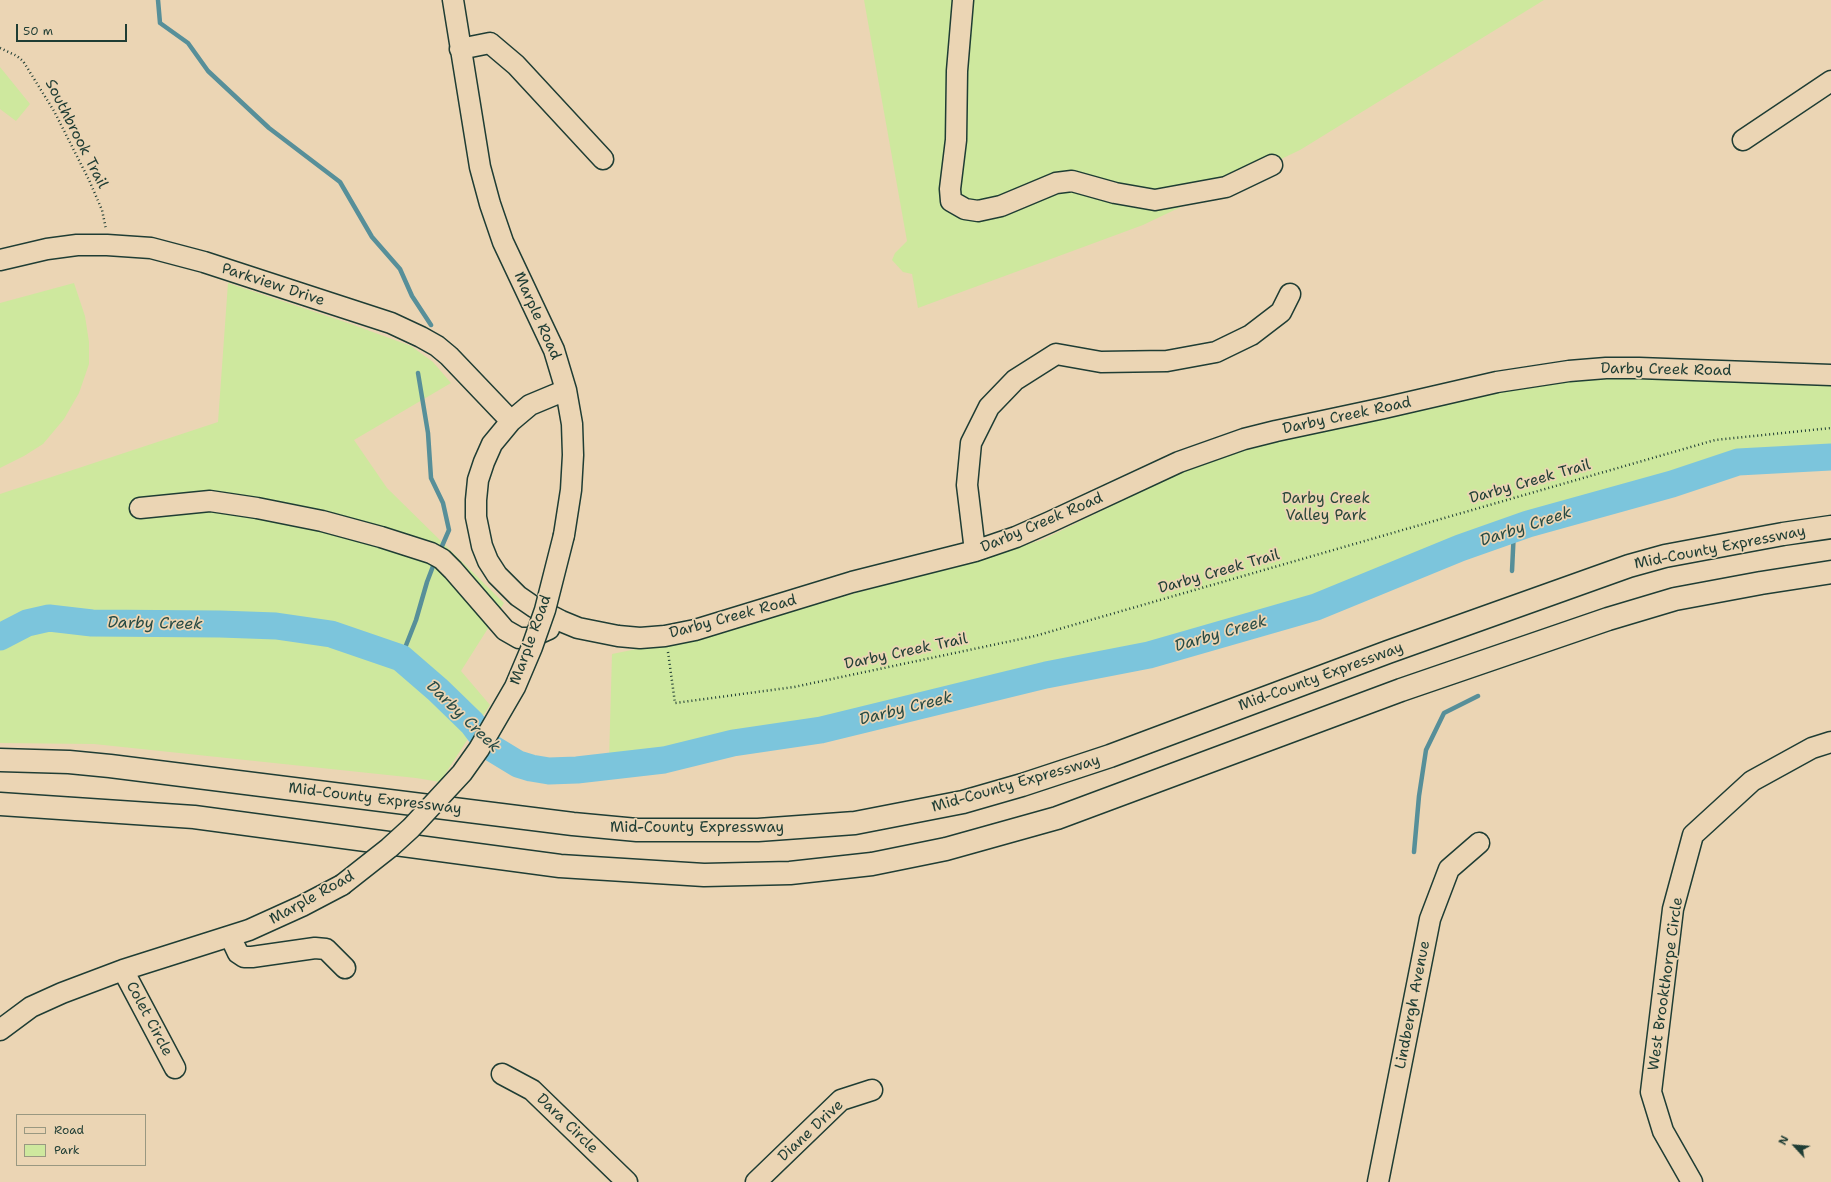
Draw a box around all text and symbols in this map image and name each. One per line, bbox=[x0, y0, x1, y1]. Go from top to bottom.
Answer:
scale bar bbox=[18, 16, 129, 42]
text: 50 m bbox=[23, 23, 53, 39]
street label: Southbrook Trail bbox=[41, 76, 111, 192]
street label: Parkview Drive bbox=[219, 260, 327, 310]
street label: Marple Road bbox=[510, 269, 564, 363]
street label: Darby Creek Road bbox=[1600, 360, 1732, 380]
street label: Darby Creek Road bbox=[1281, 394, 1413, 438]
street label: Darby Creek Trail bbox=[1467, 456, 1593, 508]
street label: Darby Creek Road bbox=[978, 489, 1106, 557]
park label: Darby Creek Valley Park bbox=[1282, 490, 1370, 525]
water label: Darby Creek bbox=[1478, 503, 1574, 551]
street label: Mid-County Expressway bbox=[1633, 523, 1807, 573]
street label: Darby Creek Trail bbox=[1156, 546, 1282, 598]
street label: Darby Creek Road bbox=[667, 591, 799, 643]
street label: Marple Road bbox=[506, 593, 556, 687]
water label: Darby Creek bbox=[1173, 612, 1269, 656]
water label: Darby Creek bbox=[107, 614, 203, 634]
street label: Darby Creek Trail bbox=[843, 630, 969, 674]
street label: Mid-County Expressway bbox=[1236, 639, 1406, 715]
water label: Darby Creek bbox=[422, 677, 504, 757]
water label: Darby Creek bbox=[857, 688, 955, 730]
street label: Mid-County Expressway bbox=[930, 751, 1102, 817]
street label: Mid-County Expressway bbox=[287, 779, 463, 819]
street label: Mid-County Expressway bbox=[610, 819, 784, 837]
street label: Marple Road bbox=[266, 867, 358, 929]
street label: West Brookthorpe Circle bbox=[1645, 896, 1687, 1072]
street label: Lindbergh Avenue bbox=[1392, 939, 1434, 1071]
street label: Colet Circle bbox=[122, 979, 176, 1059]
street label: Dara Circle bbox=[532, 1090, 602, 1158]
street label: Diane Drive bbox=[775, 1096, 847, 1166]
legend bbox=[16, 1114, 146, 1166]
text: Road bbox=[54, 1122, 84, 1138]
north arrow bbox=[1775, 1126, 1815, 1166]
text: N bbox=[1775, 1133, 1792, 1148]
text: Park bbox=[54, 1142, 80, 1158]

